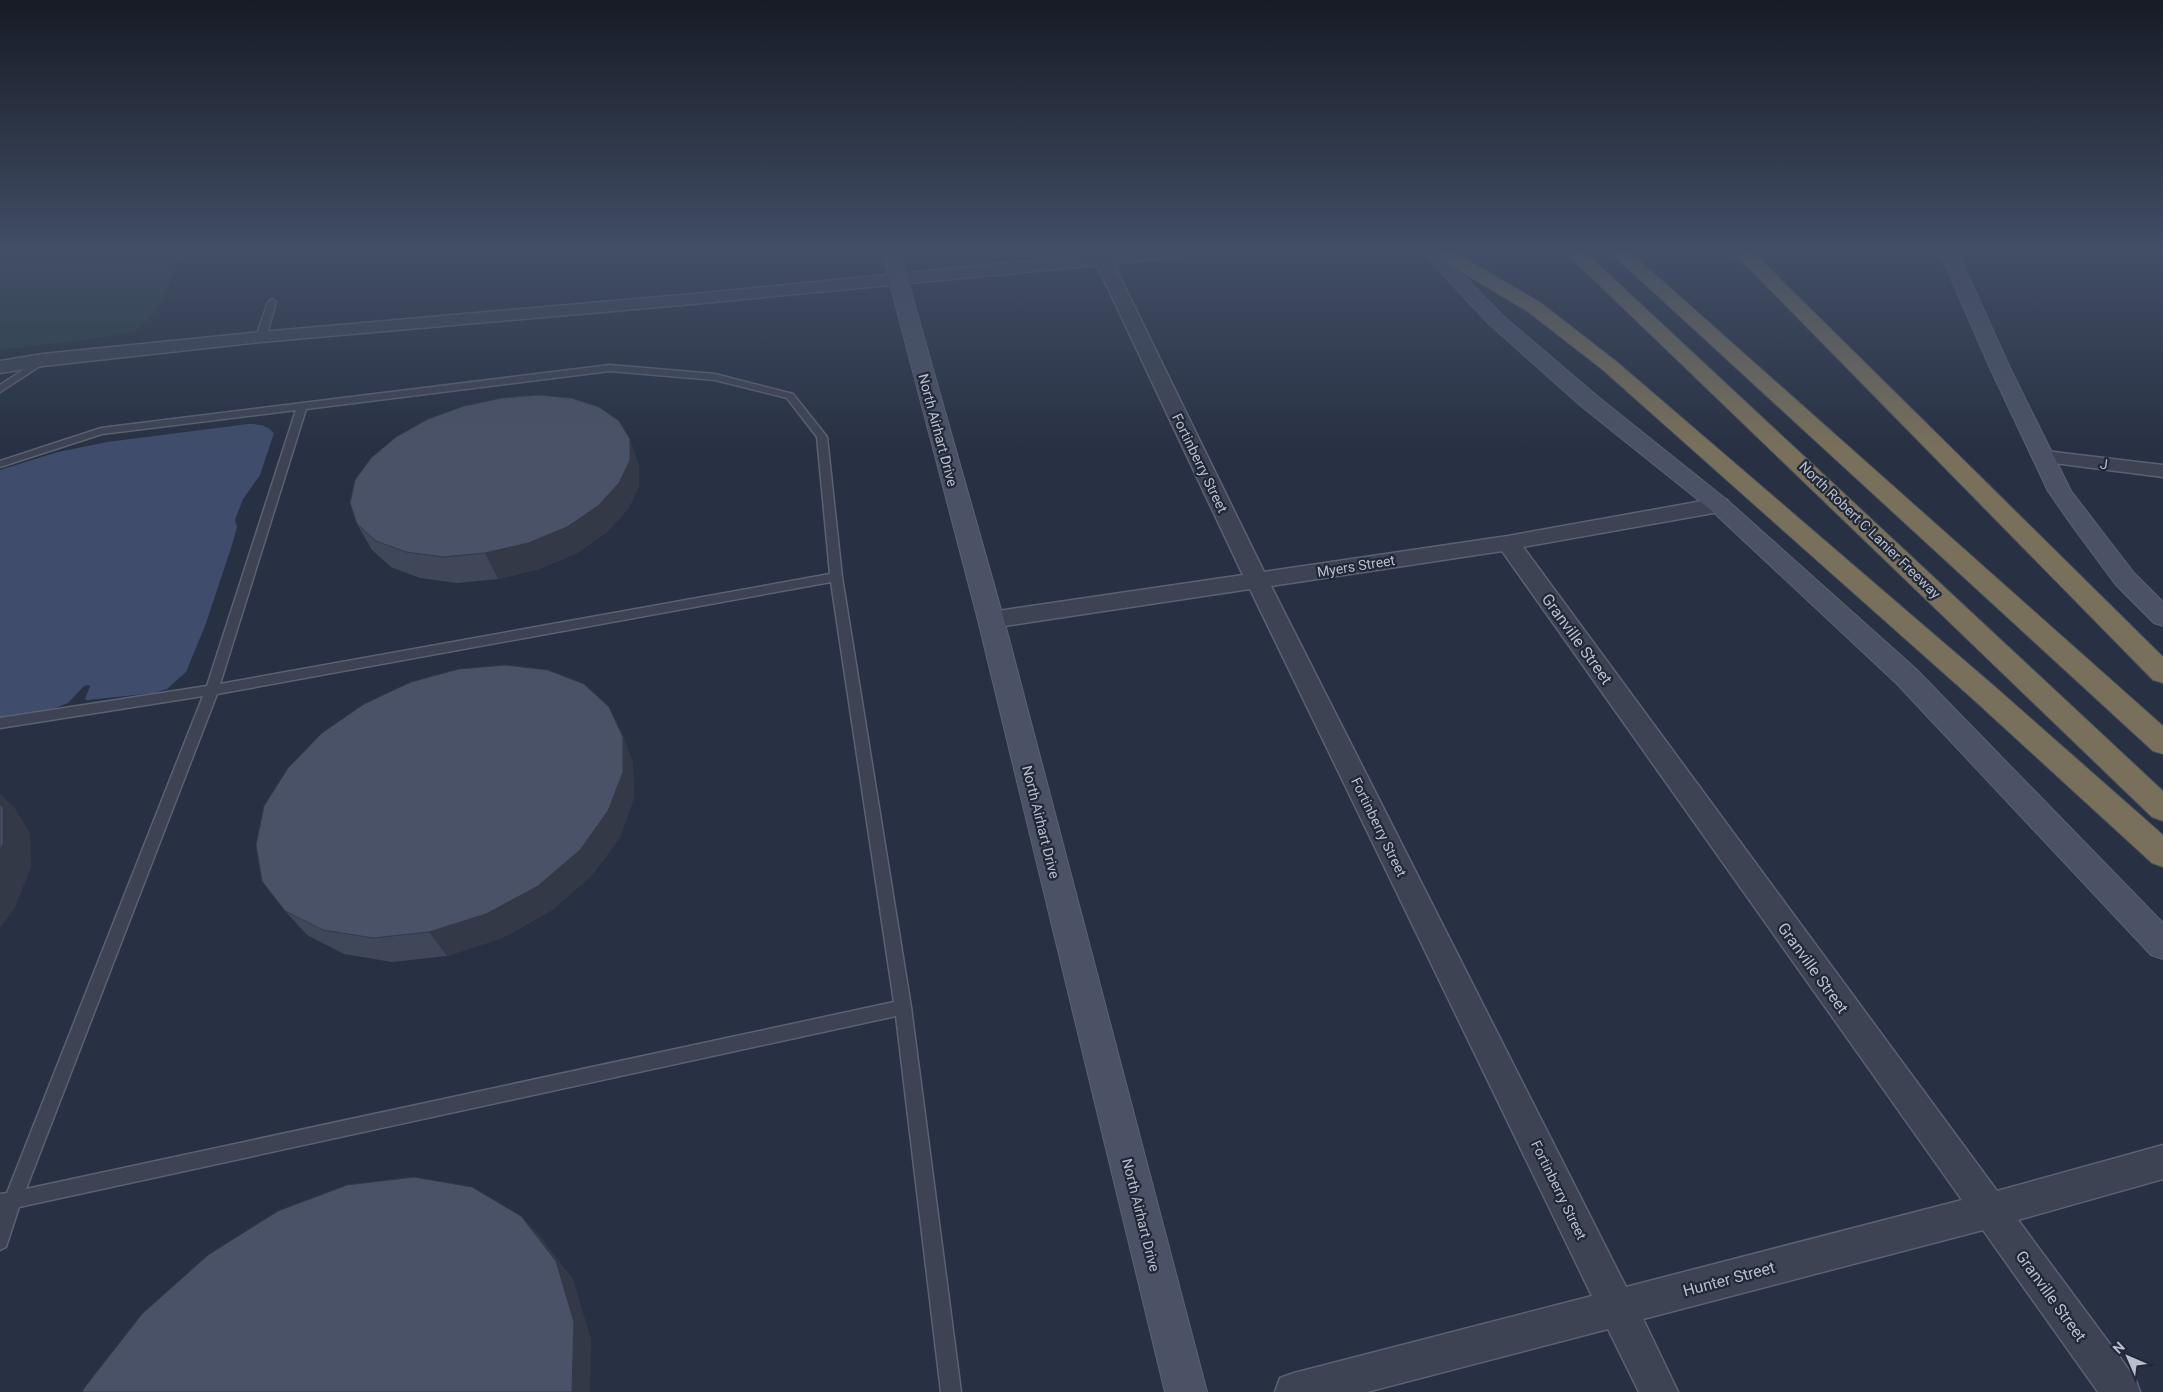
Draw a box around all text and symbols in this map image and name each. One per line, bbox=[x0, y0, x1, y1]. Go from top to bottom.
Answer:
street label: North Airhart Drive bbox=[915, 372, 961, 488]
street label: Fortinberry Street bbox=[1169, 411, 1231, 516]
street label: J bbox=[2099, 456, 2109, 472]
street label: North Robert C Lanier Freeway bbox=[1796, 458, 1944, 602]
street label: Myers Street bbox=[1316, 552, 1396, 580]
street label: Granville Street bbox=[1538, 590, 1616, 688]
street label: North Airhart Drive bbox=[1019, 764, 1063, 880]
street label: Fortinberry Street bbox=[1348, 775, 1410, 880]
street label: Granville Street bbox=[1774, 919, 1852, 1017]
street label: Fortinberry Street bbox=[1528, 1138, 1590, 1243]
street label: North Airhart Drive bbox=[1119, 1157, 1163, 1273]
street label: Granville Street bbox=[2012, 1247, 2090, 1345]
street label: Hunter Street bbox=[1681, 1258, 1777, 1300]
north arrow bbox=[2103, 1332, 2153, 1382]
text: N bbox=[2110, 1339, 2128, 1357]

